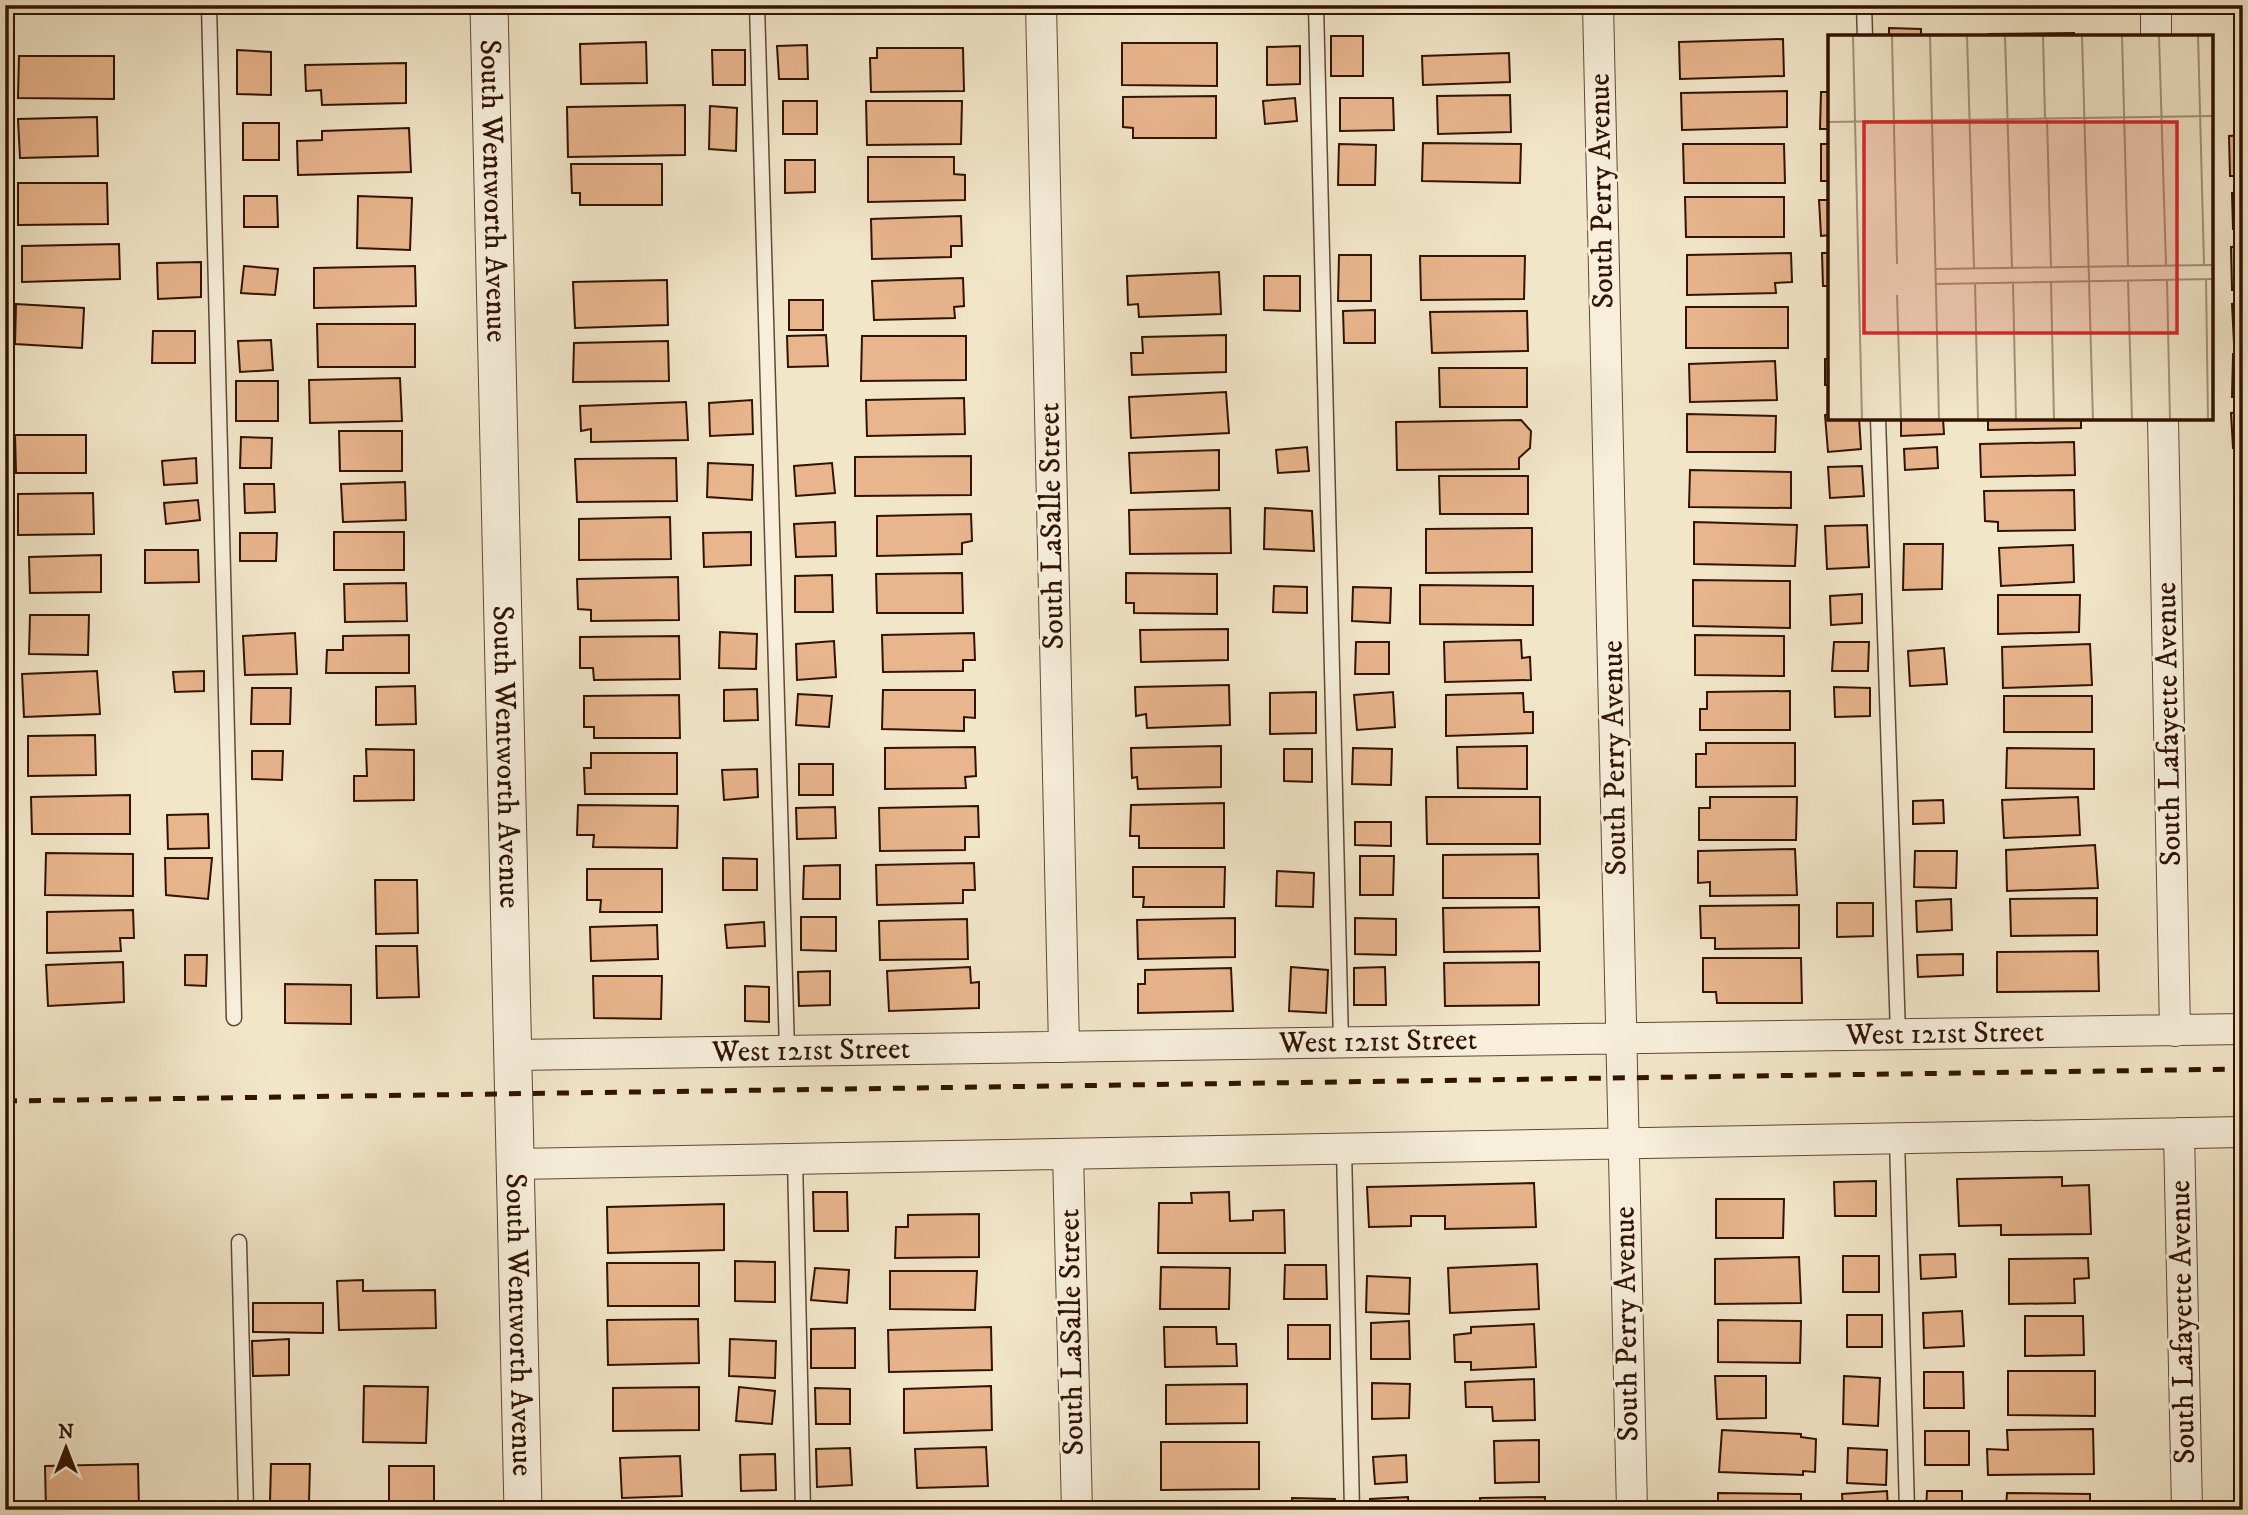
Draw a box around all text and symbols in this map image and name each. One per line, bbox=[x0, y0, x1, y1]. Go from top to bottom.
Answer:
inset map bbox=[1828, 35, 2213, 420]
street label: South Wentworth Avenue bbox=[471, 39, 515, 343]
street label: South Perry Avenue bbox=[1581, 73, 1623, 309]
street label: South LaSalle Street bbox=[1031, 402, 1073, 650]
street label: South Lafayette Avenue bbox=[2148, 582, 2190, 866]
street label: South Wentworth Avenue bbox=[484, 605, 528, 909]
street label: South Perry Avenue bbox=[1594, 640, 1636, 876]
street label: West 121st Street bbox=[1845, 1014, 2044, 1054]
street label: West 121st Street bbox=[1278, 1022, 1477, 1062]
street label: West 121st Street bbox=[711, 1031, 910, 1071]
street label: South Wentworth Avenue bbox=[497, 1173, 541, 1477]
street label: South Lafayette Avenue bbox=[2162, 1180, 2204, 1464]
street label: South Perry Avenue bbox=[1606, 1206, 1648, 1442]
street label: South LaSalle Street bbox=[1051, 1208, 1093, 1456]
north arrow bbox=[32, 1414, 102, 1484]
text: N bbox=[58, 1421, 74, 1444]

